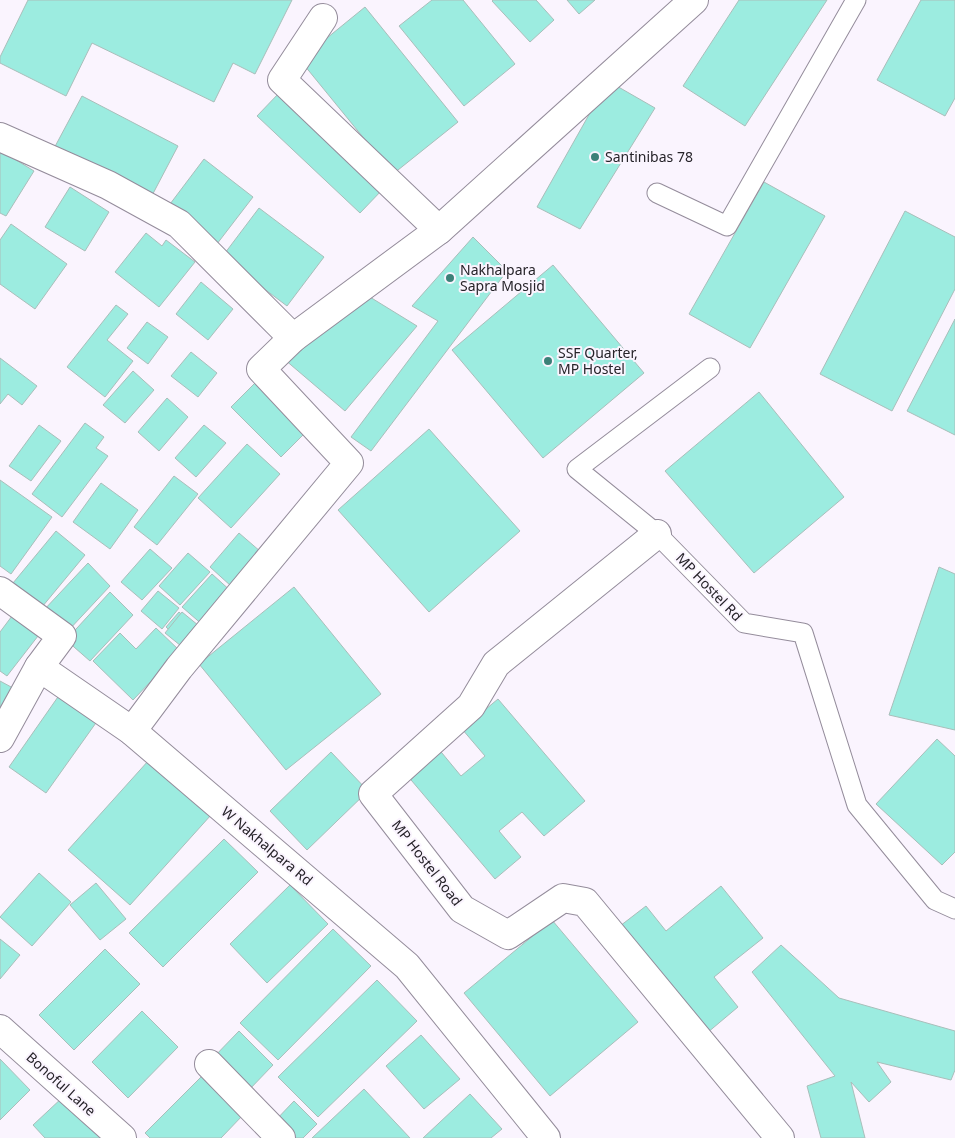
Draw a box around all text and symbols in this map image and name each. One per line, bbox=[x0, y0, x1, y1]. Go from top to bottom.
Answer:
place label: Santinibas 78 bbox=[605, 147, 693, 166]
marker: Santinibas 78 bbox=[589, 151, 601, 163]
place label: Nakhalpara Sapra Mosjid bbox=[460, 260, 545, 295]
marker: Nakhalpara Sapra Mosjid bbox=[444, 272, 456, 284]
place label: SSF Quarter, MP Hostel bbox=[558, 343, 638, 378]
marker: SSF Quarter, MP Hostel bbox=[542, 355, 554, 367]
street label: MP Hostel Rd bbox=[672, 548, 747, 625]
street label: W Nakhalpara Rd bbox=[218, 802, 317, 889]
street label: MP Hostel Road bbox=[388, 816, 467, 910]
street label: Bonoful Lane bbox=[23, 1047, 100, 1120]

